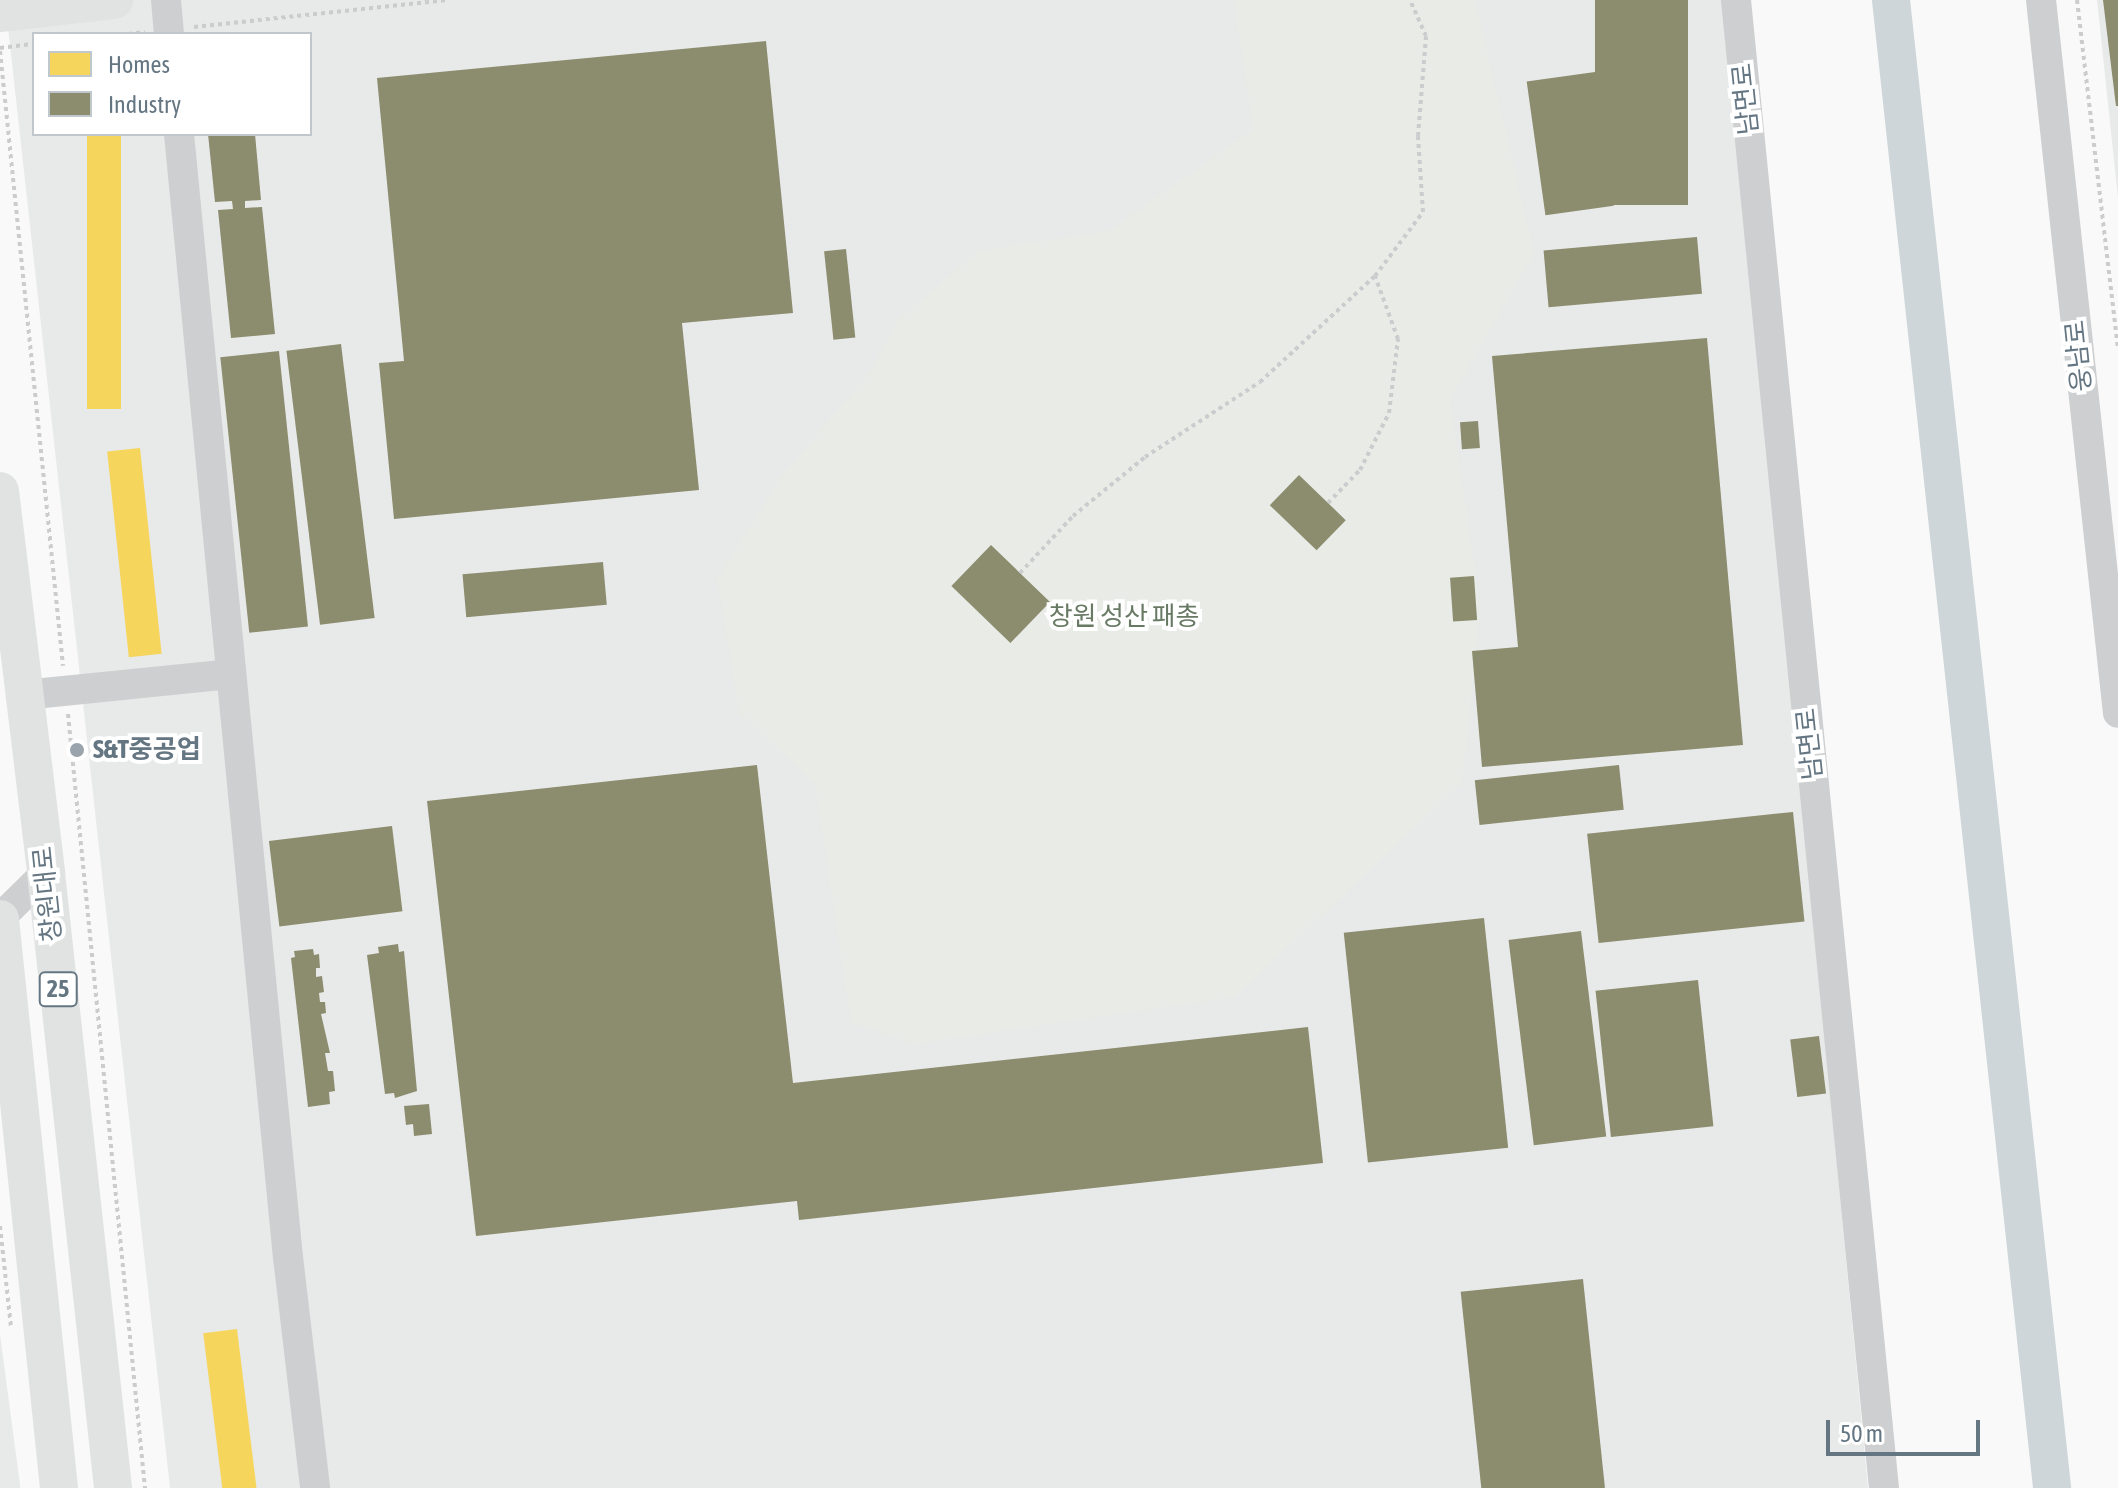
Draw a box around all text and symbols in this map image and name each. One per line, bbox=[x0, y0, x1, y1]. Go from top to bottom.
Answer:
legend bbox=[32, 32, 312, 136]
text: Homes bbox=[108, 51, 170, 78]
street label: 남면로 bbox=[1727, 62, 1765, 136]
text: Industry bbox=[108, 91, 181, 118]
street label: 웅남로 bbox=[2060, 319, 2098, 393]
park label: 창원 성산 패총 bbox=[1049, 601, 1199, 633]
street label: 남면로 bbox=[1791, 707, 1829, 781]
place label: S&T중공업 bbox=[93, 734, 201, 766]
marker: S&T중공업 bbox=[68, 741, 86, 759]
street label: 창원대로 bbox=[27, 845, 69, 943]
road number: 25 bbox=[38, 969, 78, 1009]
scale bar bbox=[1830, 1404, 1984, 1454]
text: 50 m bbox=[1840, 1420, 1883, 1447]

